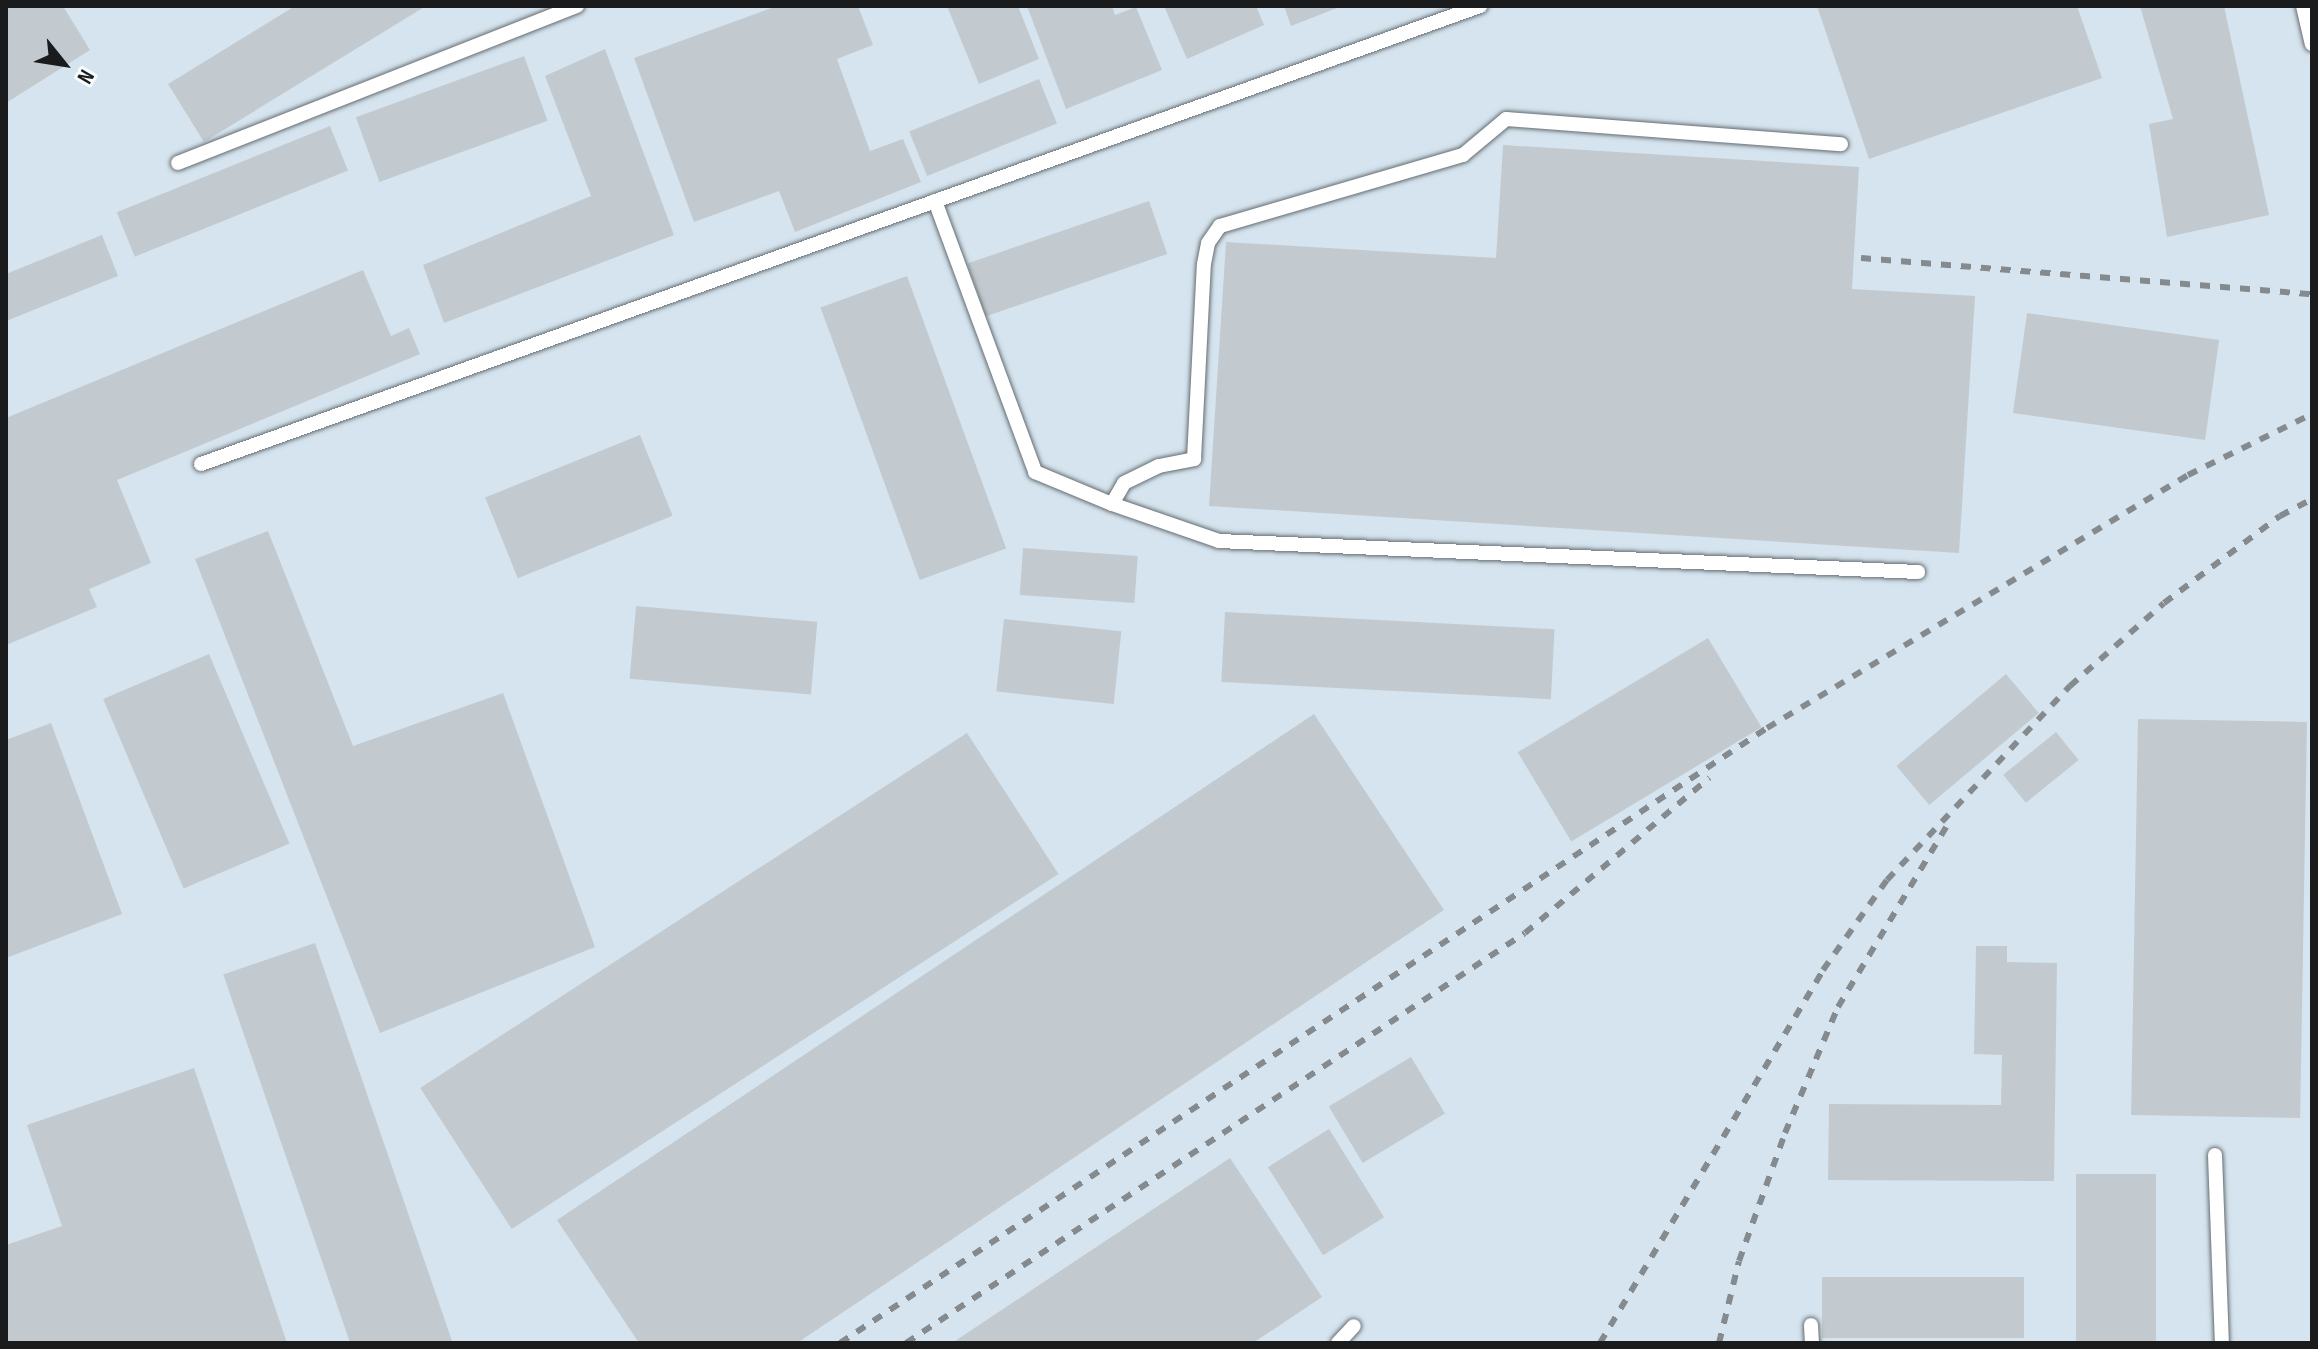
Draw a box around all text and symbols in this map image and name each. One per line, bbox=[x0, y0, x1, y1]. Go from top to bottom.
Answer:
north arrow bbox=[24, 24, 104, 104]
text: N bbox=[71, 64, 100, 88]

